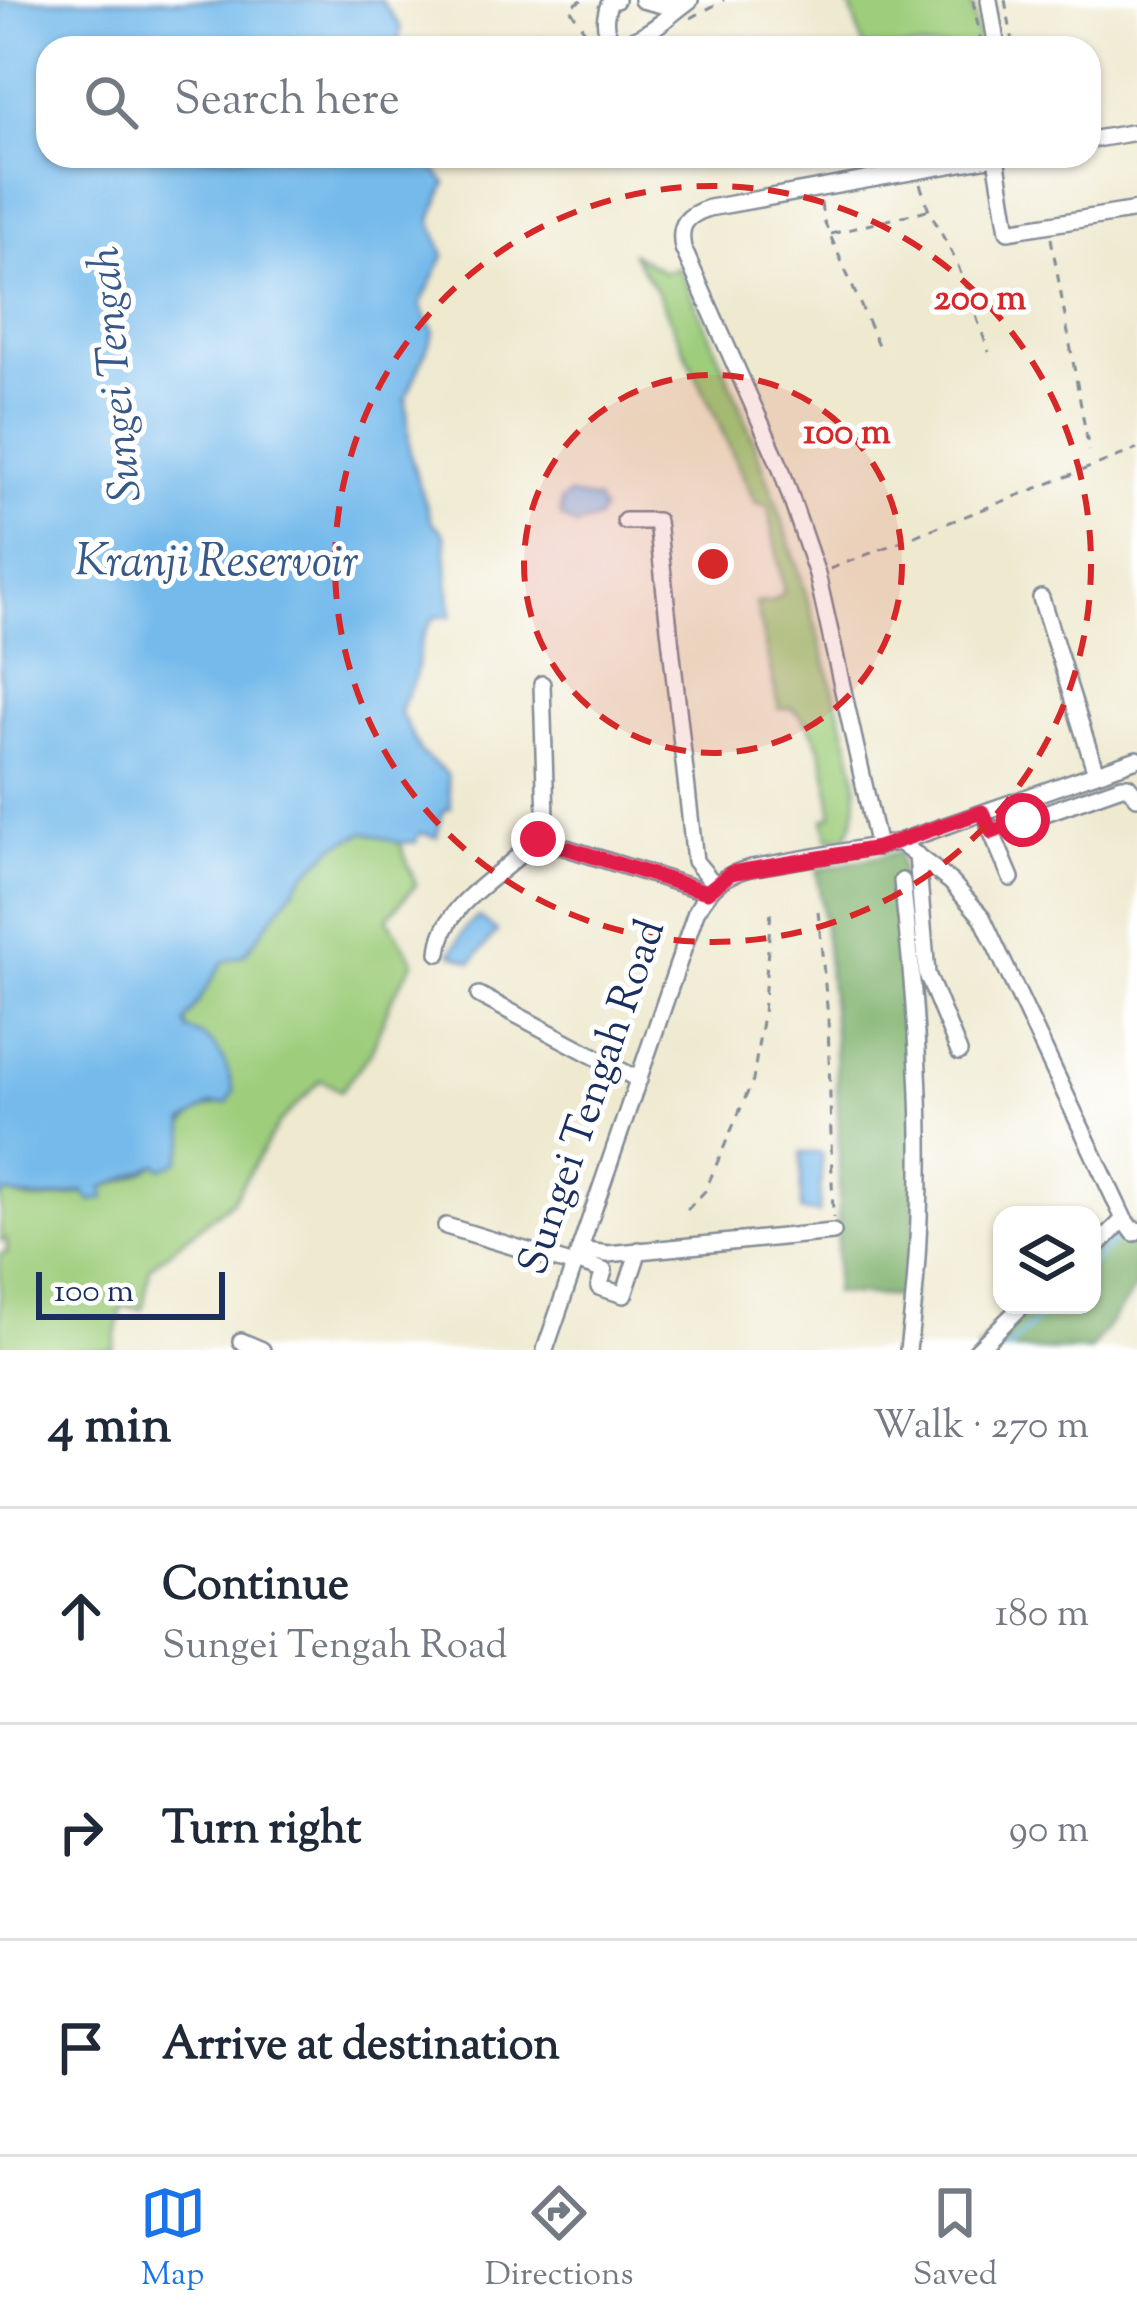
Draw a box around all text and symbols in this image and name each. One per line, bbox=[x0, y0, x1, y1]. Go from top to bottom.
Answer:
search box bbox=[36, 36, 1101, 168]
icon: search bbox=[78, 69, 144, 135]
text: Search here bbox=[174, 70, 400, 135]
water label: Sungei Tengah bbox=[74, 244, 162, 504]
text: 200 m bbox=[934, 274, 1026, 326]
text: 100 m bbox=[803, 408, 891, 460]
water label: Kranji Reservoir bbox=[75, 532, 359, 597]
centre of rings bbox=[692, 543, 734, 585]
route start bbox=[996, 793, 1050, 847]
route end bbox=[511, 812, 565, 866]
street label: Sungei Tengah Road bbox=[505, 912, 683, 1284]
map controls bbox=[993, 1206, 1101, 1314]
button: layers bbox=[993, 1206, 1101, 1314]
scale bar bbox=[36, 1266, 225, 1319]
text: 100 m bbox=[54, 1269, 134, 1317]
text: 4 min bbox=[48, 1392, 171, 1465]
text: Walk · 270 m bbox=[873, 1400, 1089, 1456]
text: Continue bbox=[162, 1555, 349, 1620]
icon: ahead bbox=[48, 1583, 114, 1649]
text: 180 m bbox=[995, 1588, 1089, 1644]
text: Sungei Tengah Road bbox=[162, 1620, 507, 1676]
icon: right bbox=[48, 1799, 114, 1865]
text: Turn right bbox=[162, 1799, 361, 1864]
text: 90 m bbox=[1009, 1804, 1089, 1860]
icon: arrive bbox=[48, 2015, 114, 2081]
text: Arrive at destination bbox=[162, 2015, 560, 2080]
tab: Map bbox=[140, 2180, 206, 2300]
tab: Directions bbox=[485, 2180, 634, 2300]
tab: Saved bbox=[913, 2180, 997, 2300]

